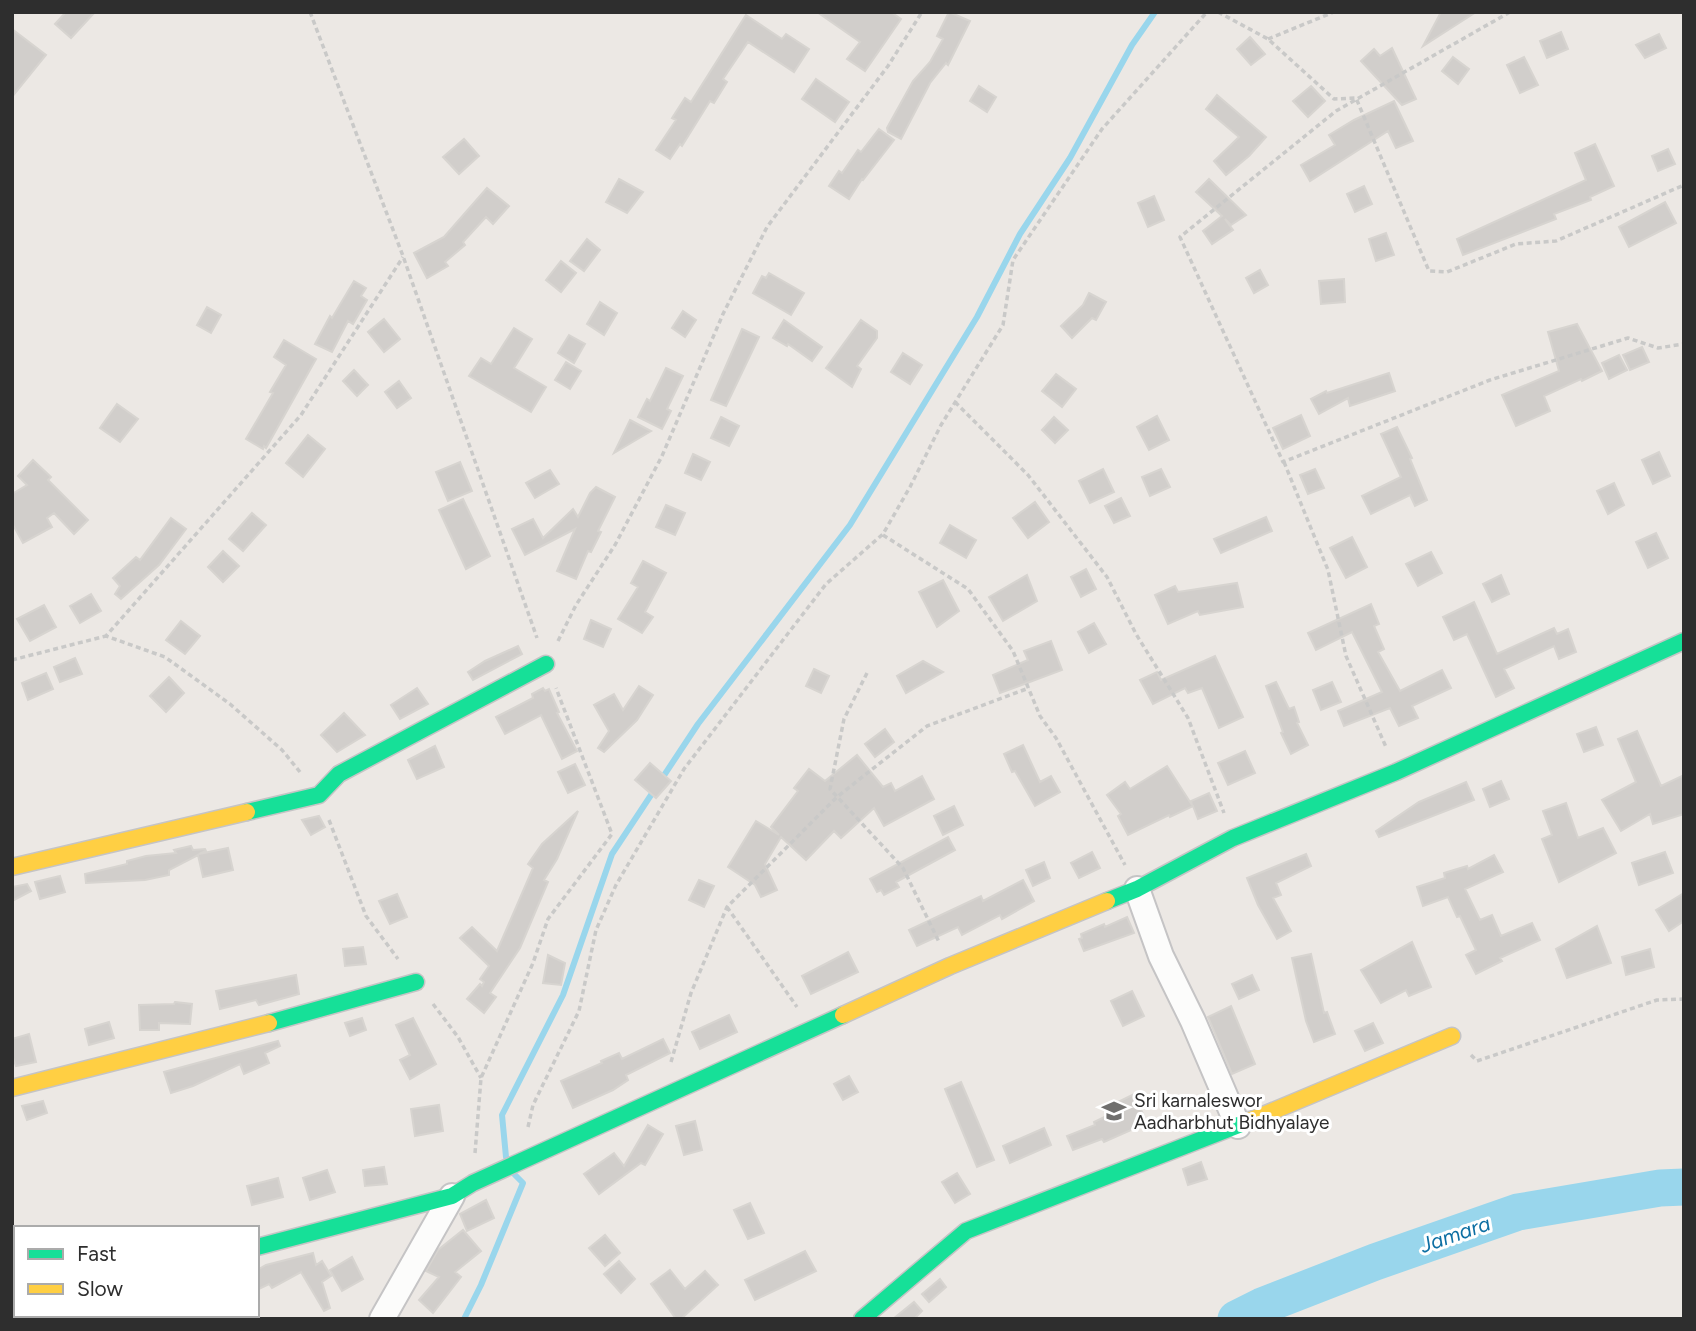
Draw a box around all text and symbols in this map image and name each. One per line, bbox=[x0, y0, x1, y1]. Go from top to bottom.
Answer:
place label: Sri karnaleswor Aadharbhut Bidhyalaye bbox=[1134, 1089, 1329, 1134]
school or university icon: Sri karnaleswor Aadharbhut Bidhyalaye bbox=[1100, 1097, 1128, 1125]
water label: Jamara bbox=[1416, 1210, 1493, 1258]
legend bbox=[14, 1226, 259, 1317]
text: Fast bbox=[77, 1241, 117, 1266]
text: Slow bbox=[77, 1276, 123, 1301]

